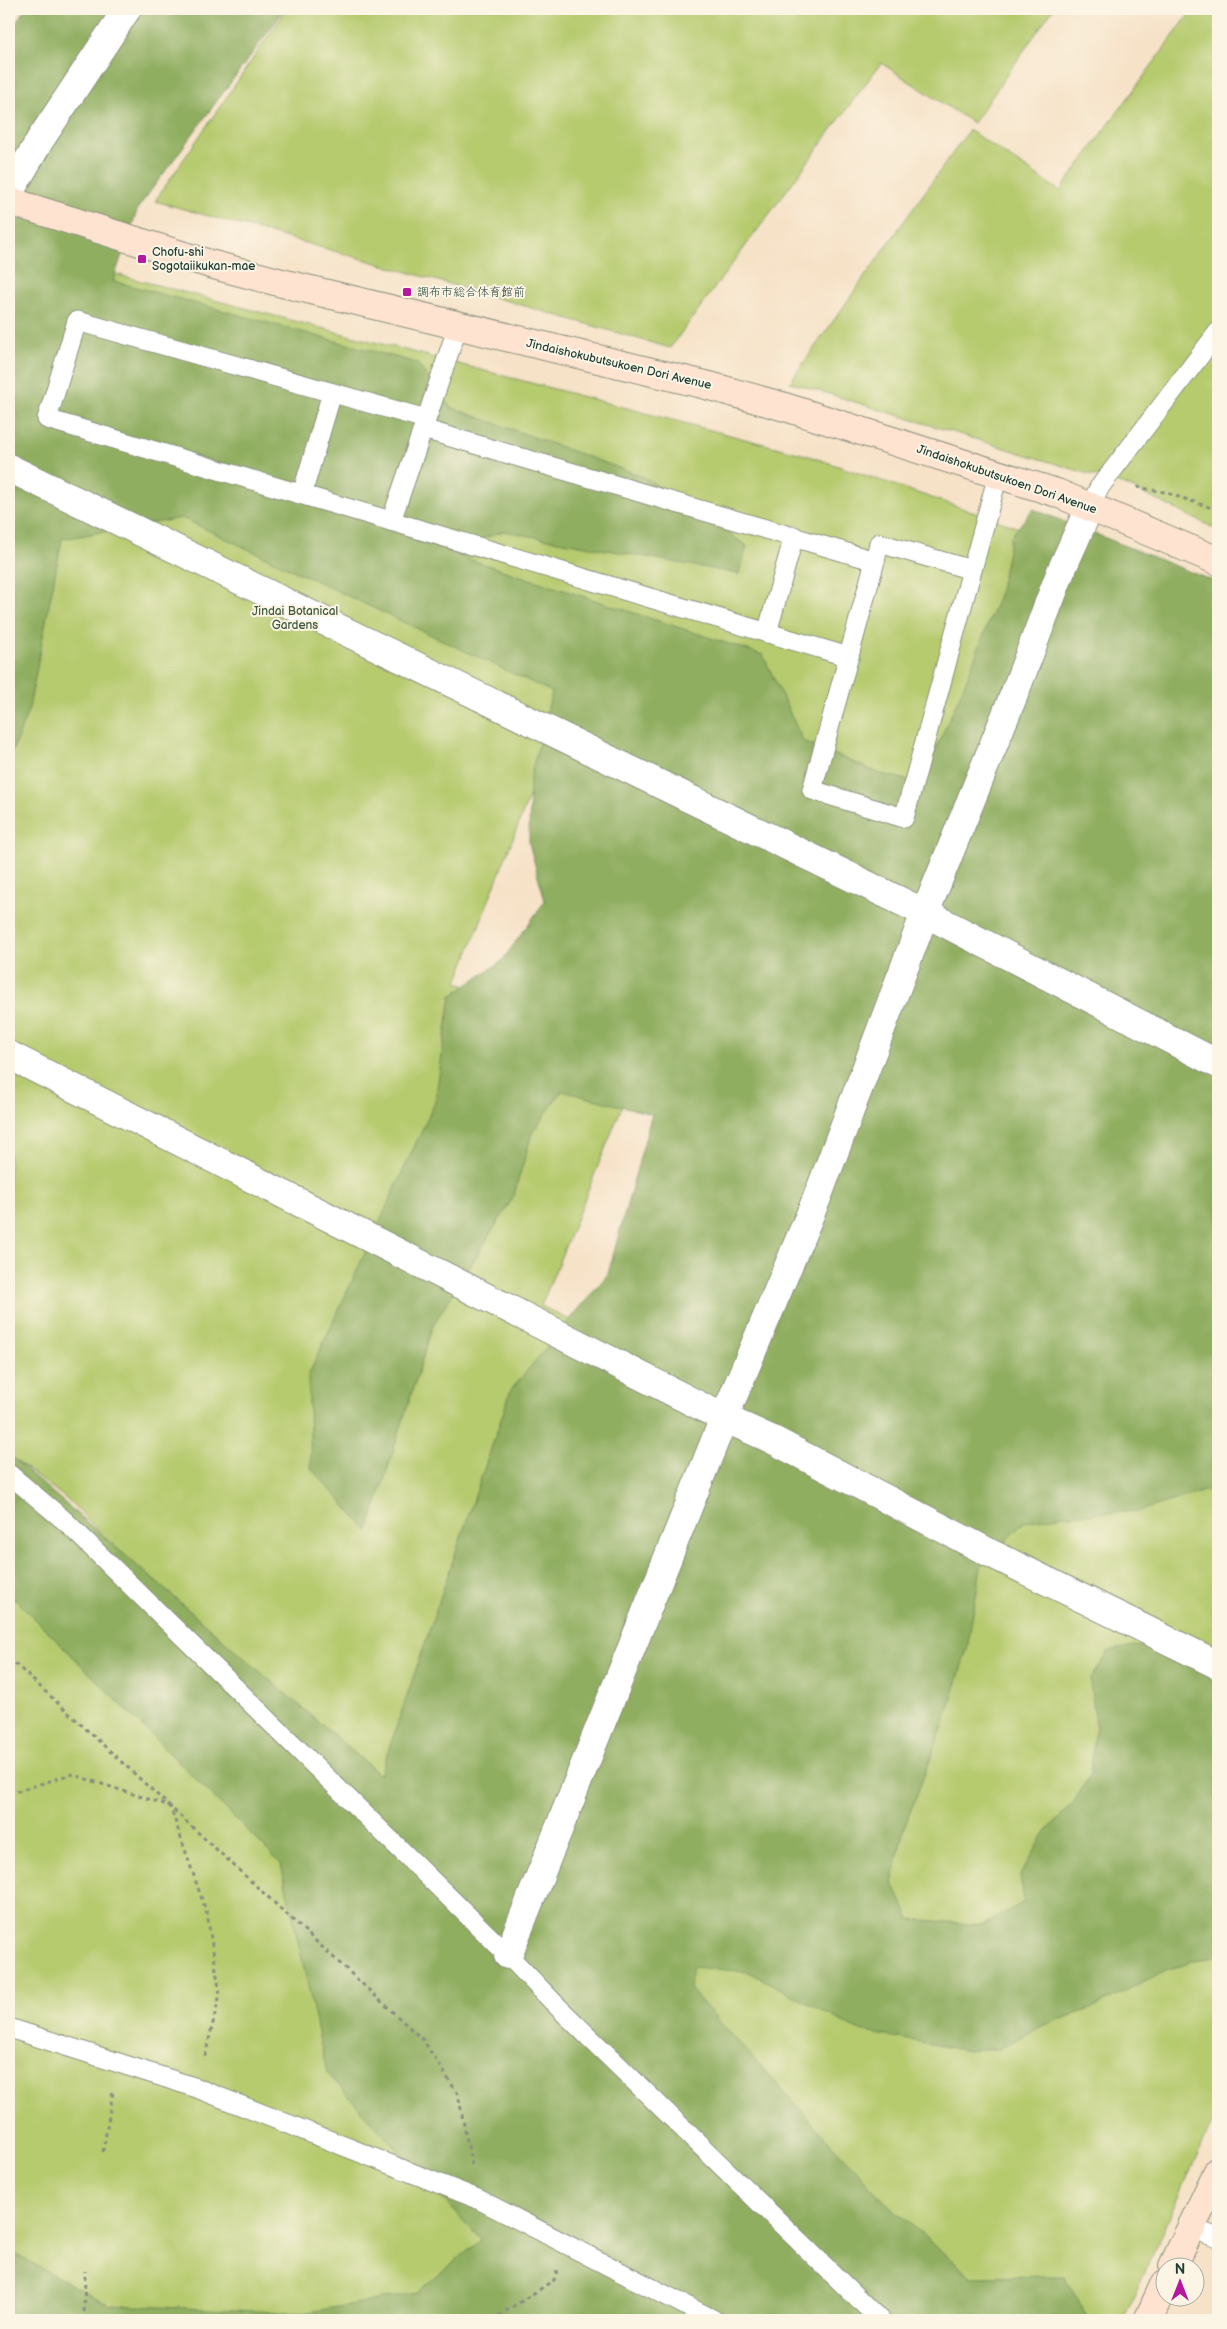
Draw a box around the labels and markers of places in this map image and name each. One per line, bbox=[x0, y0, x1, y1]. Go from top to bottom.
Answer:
place label: Chofu-shi Sogotaiikukan-mae bbox=[152, 245, 255, 274]
marker: Chofu-shi Sogotaiikukan-mae bbox=[136, 253, 148, 265]
place label: 調布市総合体育館前 bbox=[417, 285, 525, 300]
marker: 調布市総合体育館前 bbox=[401, 286, 413, 298]

